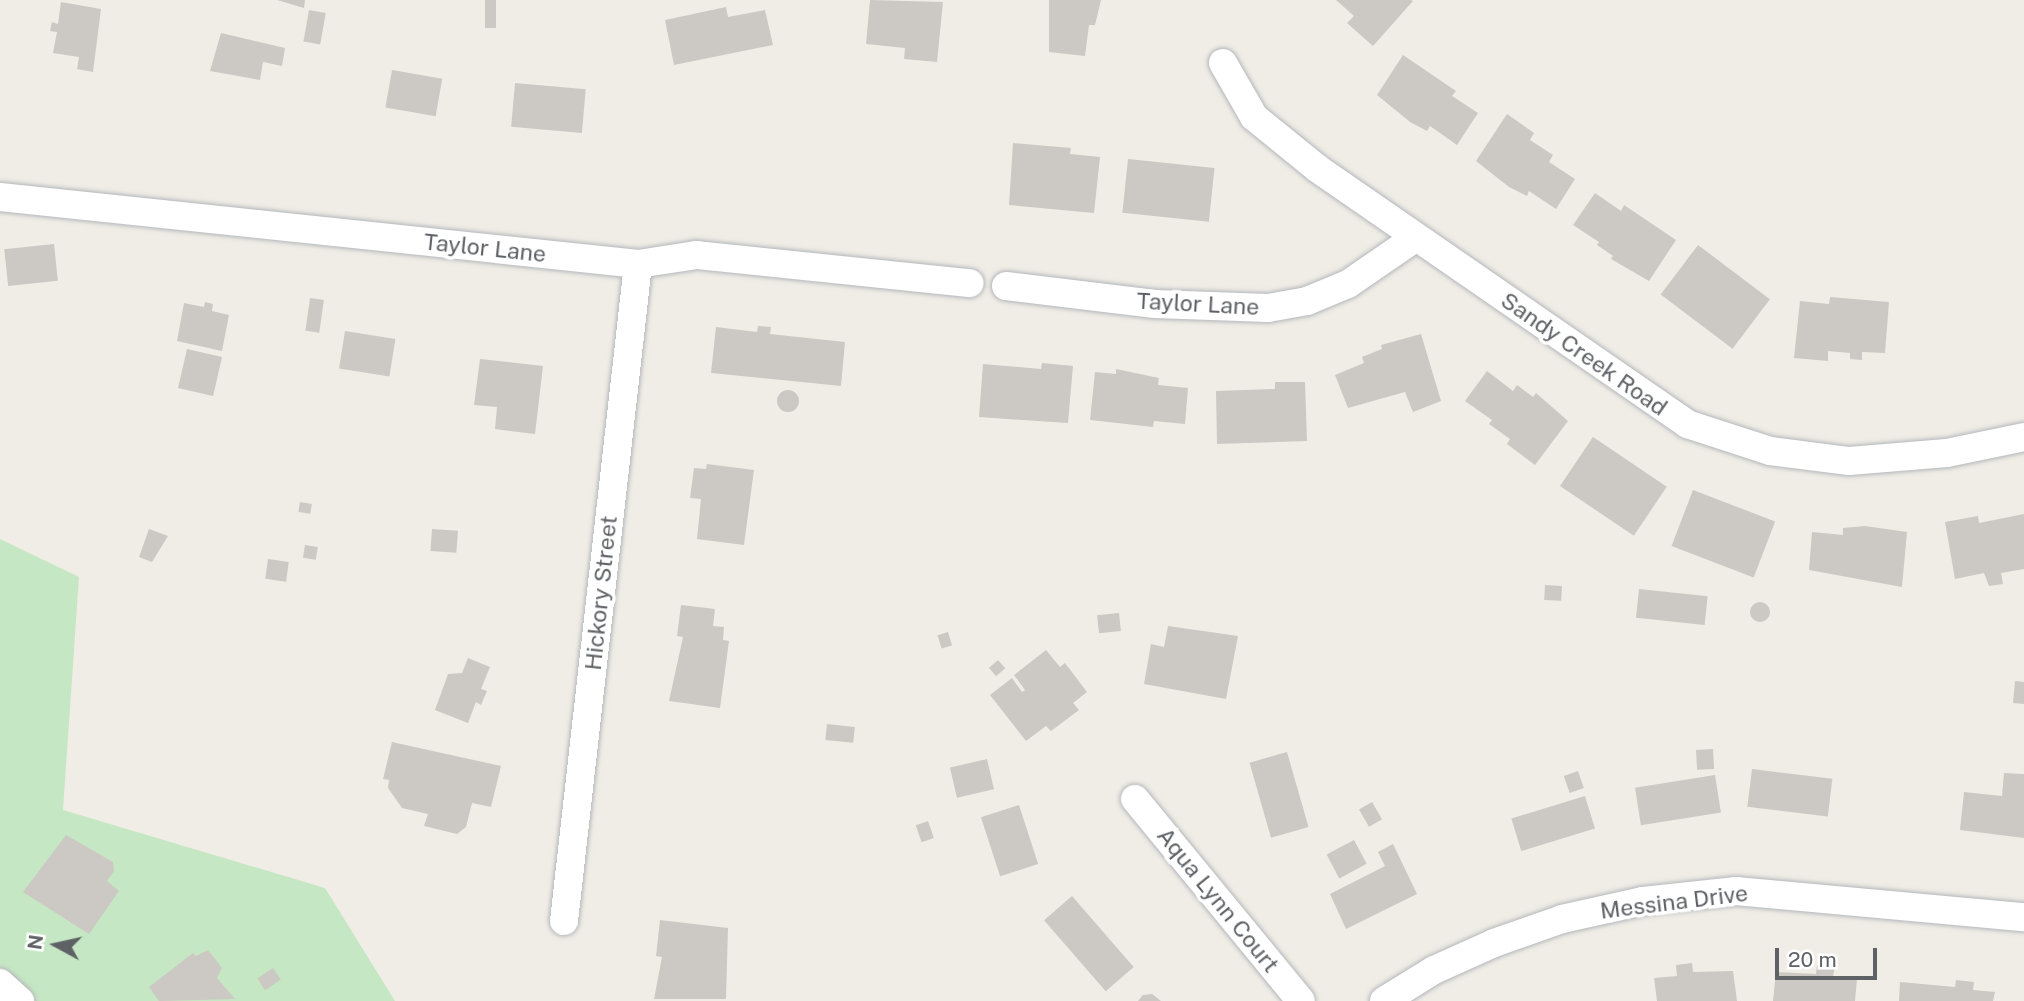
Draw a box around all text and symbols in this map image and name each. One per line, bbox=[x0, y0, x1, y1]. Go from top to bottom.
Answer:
street label: Taylor Lane bbox=[422, 228, 548, 268]
street label: Sandy Creek Road bbox=[1496, 286, 1672, 422]
street label: Taylor Lane bbox=[1136, 287, 1260, 321]
street label: Hickory Street bbox=[579, 514, 623, 672]
street label: Aqua Lynn Court bbox=[1151, 822, 1285, 978]
street label: Messina Drive bbox=[1598, 879, 1750, 925]
north arrow bbox=[21, 910, 91, 980]
text: N bbox=[23, 933, 47, 951]
scale bar bbox=[1779, 934, 1881, 978]
text: 20 m bbox=[1788, 947, 1837, 972]

